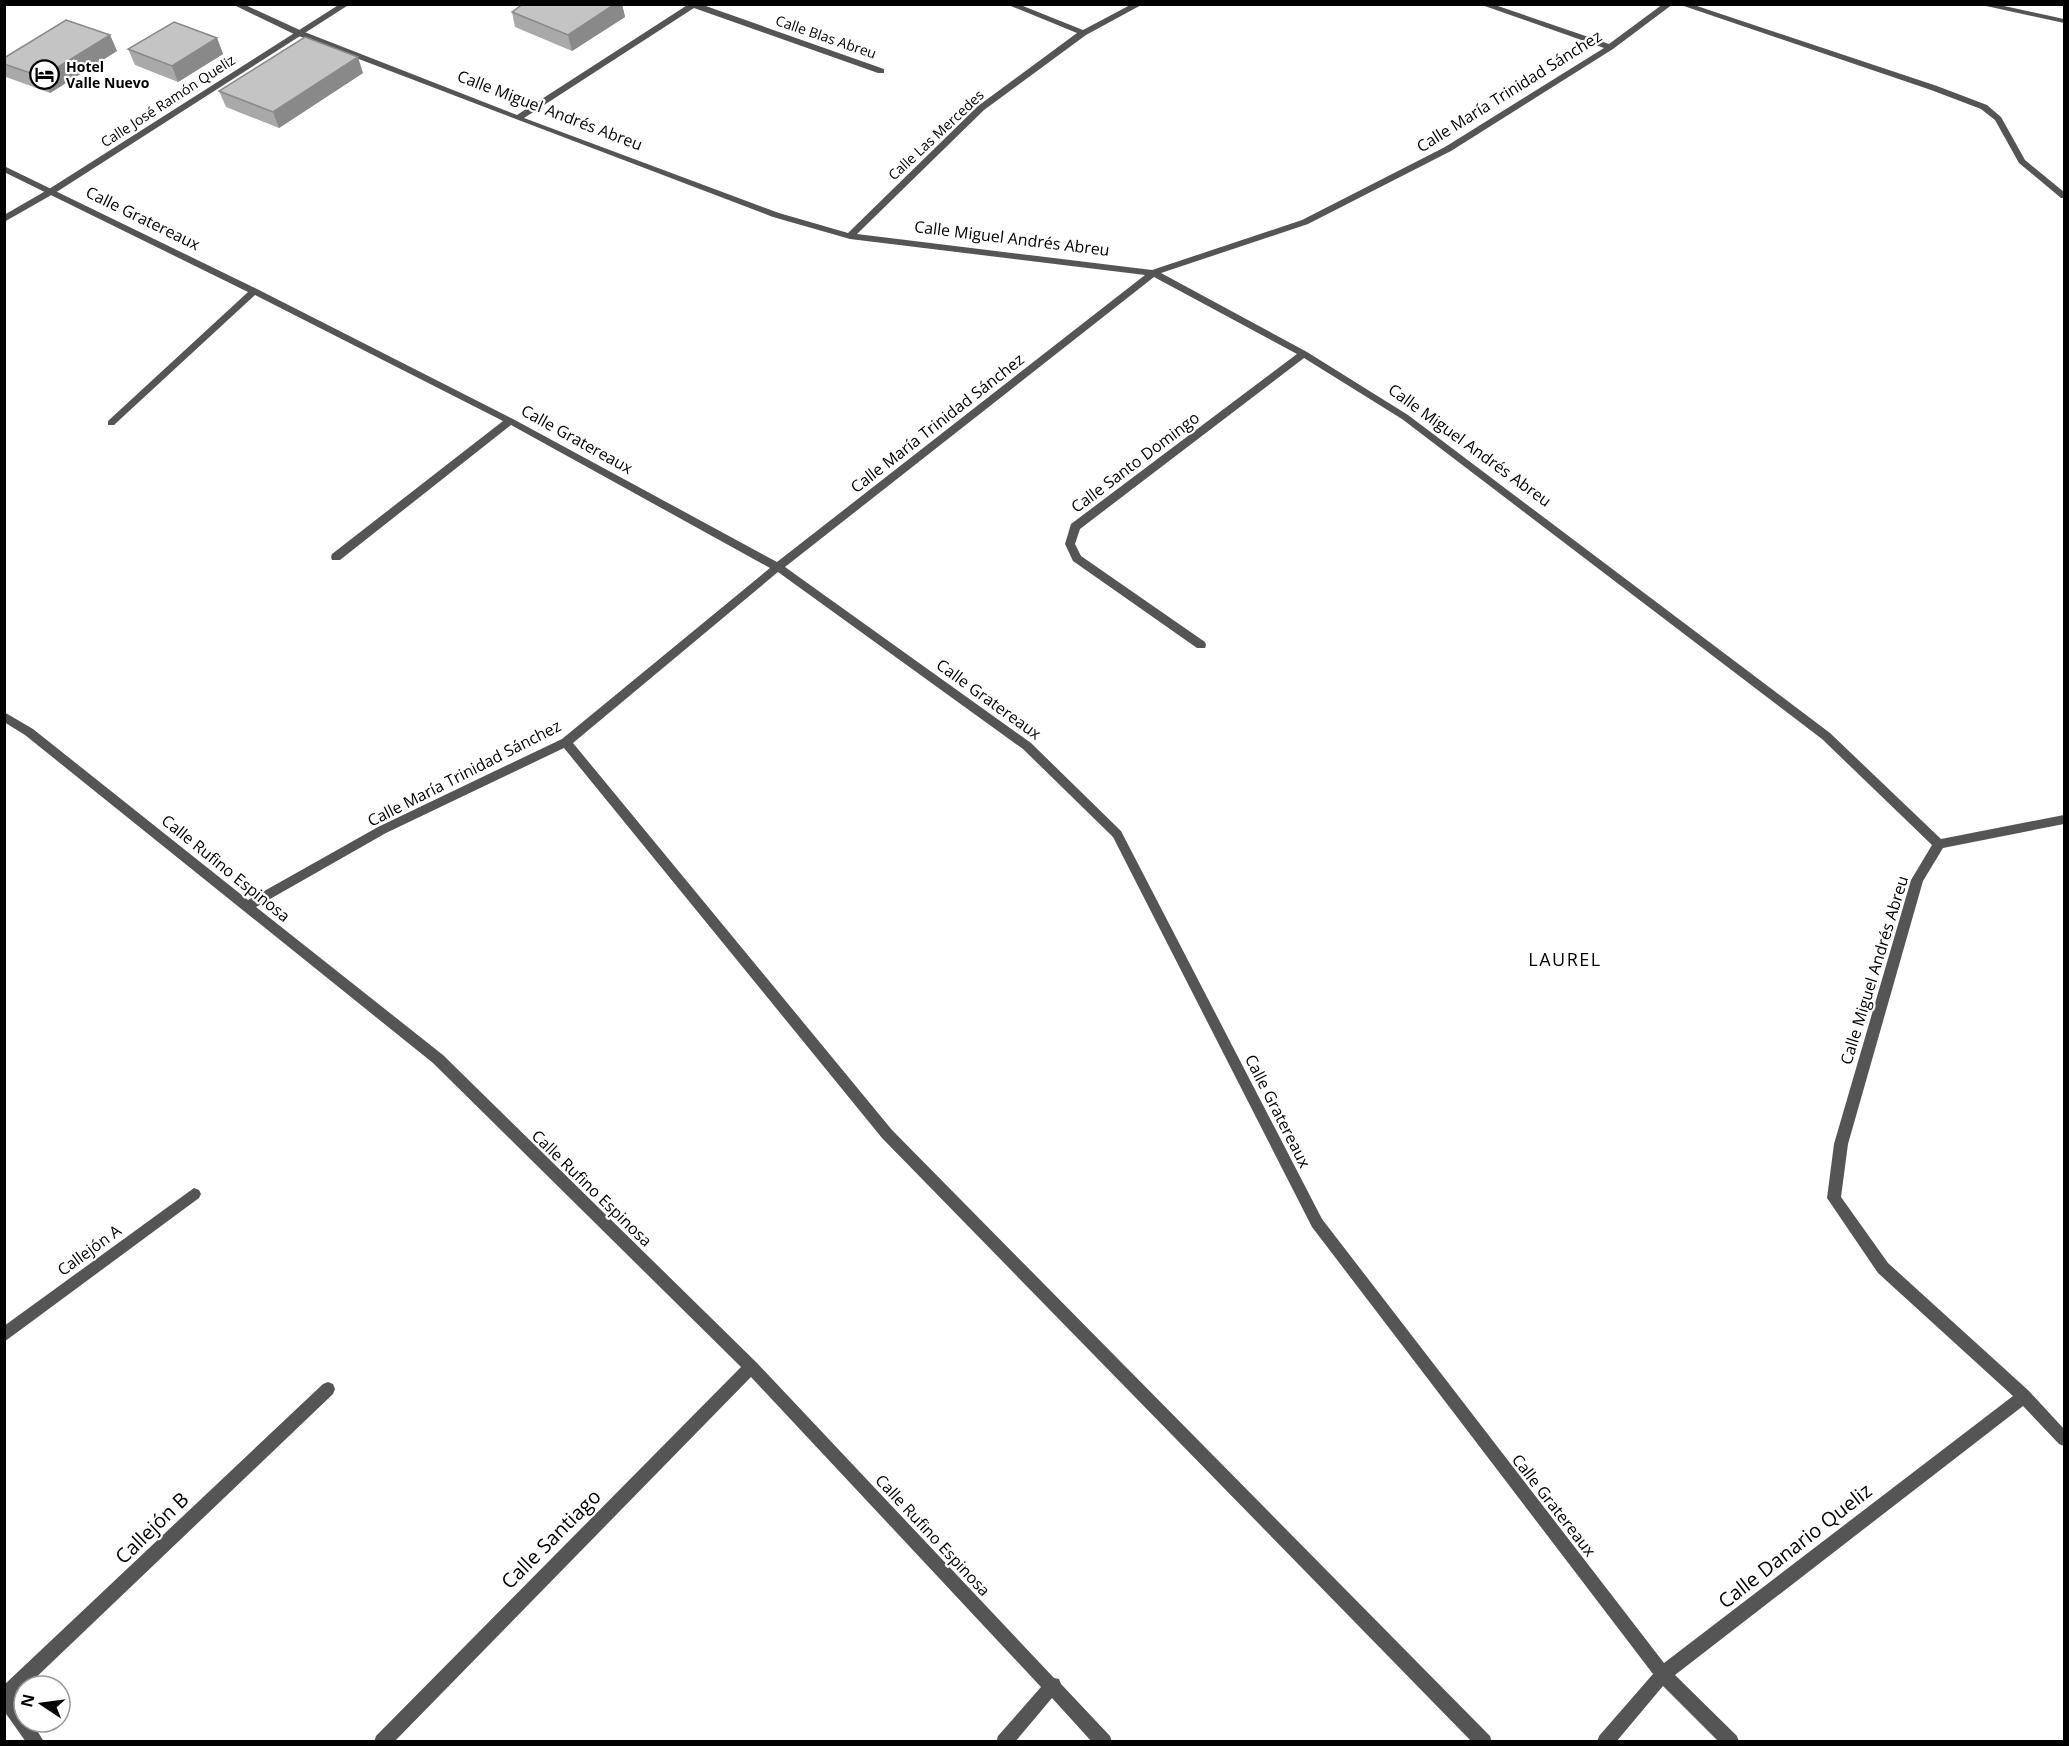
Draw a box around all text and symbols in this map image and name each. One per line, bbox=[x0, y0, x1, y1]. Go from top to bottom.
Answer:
street label: Calle Blas Abreu bbox=[773, 10, 879, 63]
street label: Calle María Trinidad Sánchez bbox=[1412, 25, 1606, 157]
street label: Calle José Ramón Queliz bbox=[97, 50, 239, 151]
place label: Hotel Valle Nuevo bbox=[66, 57, 150, 92]
hotel icon: Hotel Valle Nuevo bbox=[29, 59, 61, 91]
street label: Calle Miguel Andrés Abreu bbox=[454, 65, 646, 155]
street label: Calle Las Mercedes bbox=[884, 85, 988, 184]
street label: Calle Gratereaux bbox=[82, 181, 204, 255]
street label: Calle Miguel Andrés Abreu bbox=[913, 215, 1111, 261]
street label: Calle María Trinidad Sánchez bbox=[846, 348, 1028, 498]
street label: Calle Miguel Andrés Abreu bbox=[1384, 378, 1556, 512]
street label: Calle Gratereaux bbox=[517, 399, 637, 479]
street label: Calle Santo Domingo bbox=[1066, 406, 1204, 518]
street label: Calle Gratereaux bbox=[932, 653, 1046, 745]
street label: Calle María Trinidad Sánchez bbox=[363, 715, 565, 831]
street label: Calle Rufino Espinosa bbox=[157, 809, 295, 927]
street label: Calle Miguel Andrés Abreu bbox=[1835, 873, 1913, 1067]
district label: LAUREL bbox=[1528, 947, 1602, 971]
street label: Calle Gratereaux bbox=[1240, 1051, 1316, 1172]
street label: Calle Rufino Espinosa bbox=[527, 1125, 657, 1251]
street label: Callejón A bbox=[53, 1219, 126, 1281]
street label: Calle Gratereaux bbox=[1507, 1449, 1601, 1561]
street label: Calle Rufino Espinosa bbox=[871, 1469, 995, 1601]
street label: Calle Danario Queliz bbox=[1712, 1477, 1877, 1614]
street label: Calle Santiago bbox=[495, 1483, 606, 1594]
street label: Callejón B bbox=[109, 1486, 194, 1569]
north arrow bbox=[12, 1674, 72, 1734]
text: N bbox=[15, 1692, 40, 1709]

